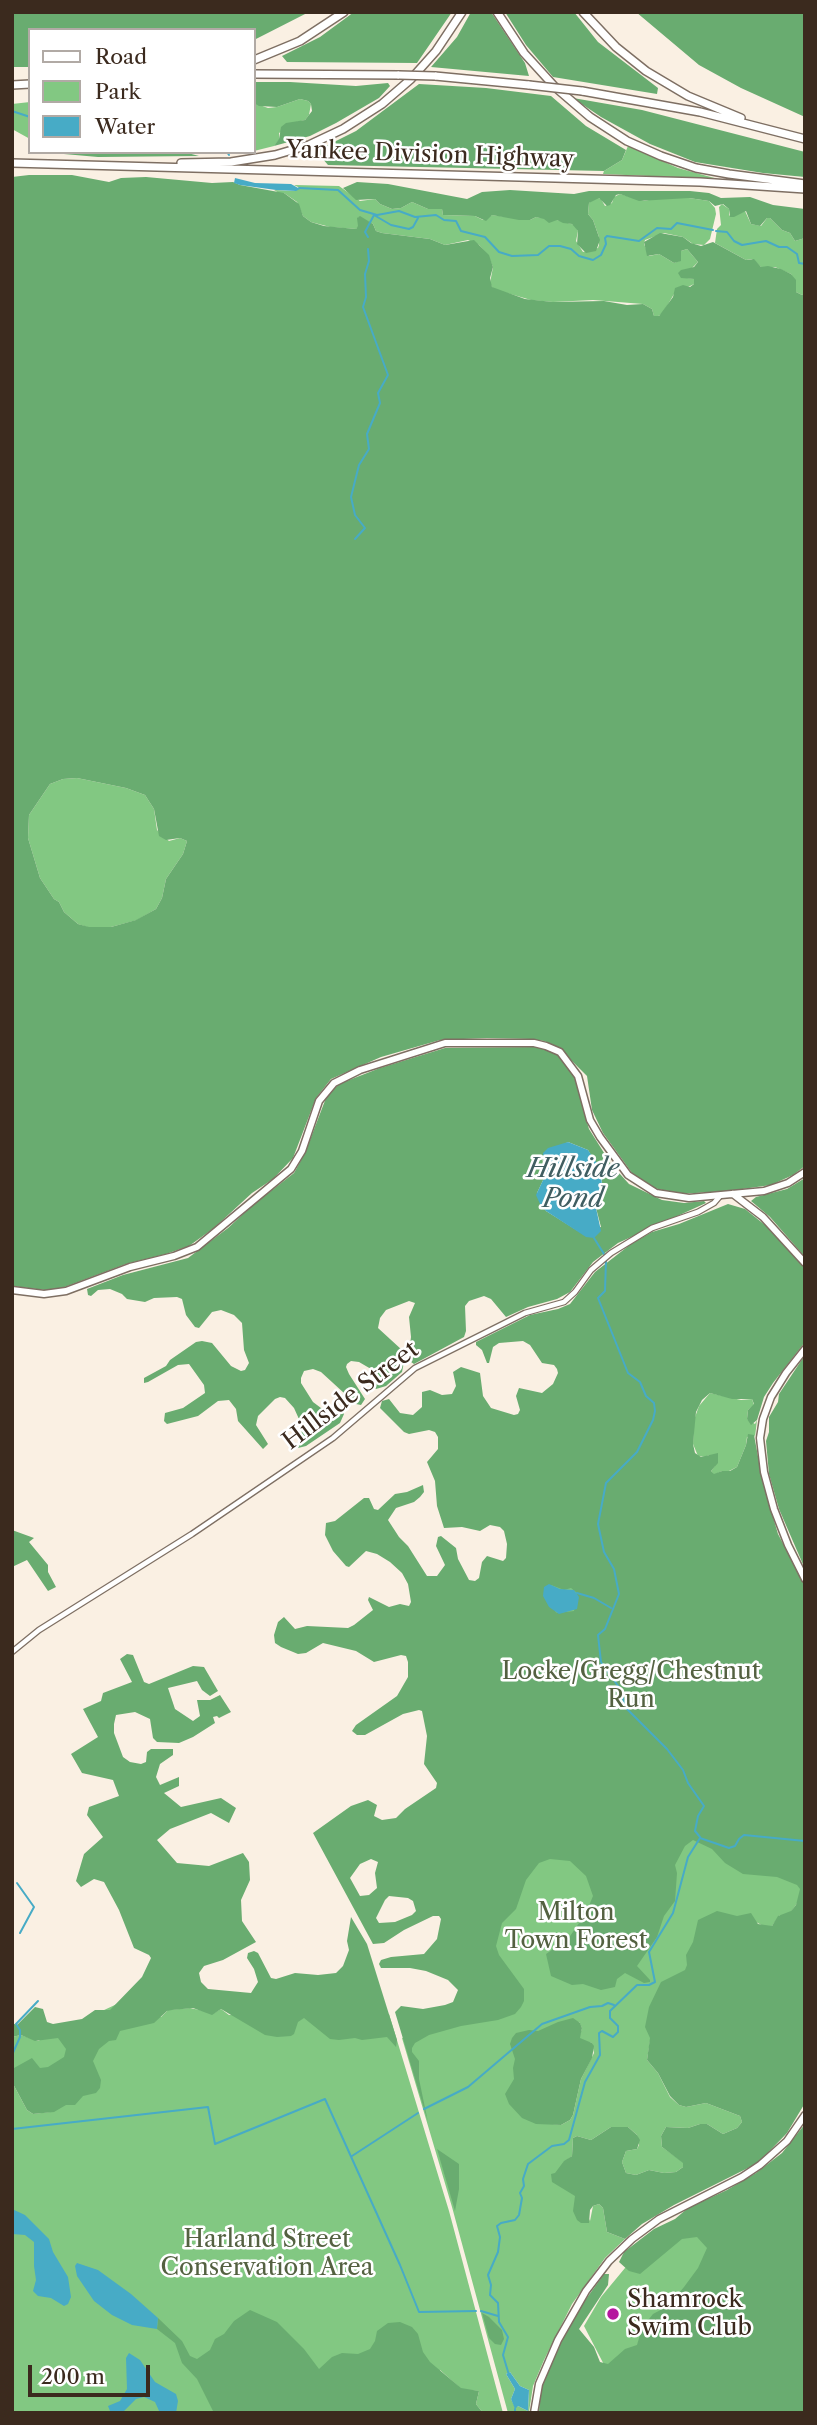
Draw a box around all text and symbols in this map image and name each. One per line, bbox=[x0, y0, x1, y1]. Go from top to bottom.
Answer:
legend bbox=[28, 28, 256, 154]
text: Road bbox=[95, 44, 147, 69]
text: Park bbox=[95, 79, 141, 104]
text: Water bbox=[95, 114, 155, 139]
street label: Yankee Division Highway bbox=[285, 136, 575, 174]
water label: Hillside Pond bbox=[527, 1153, 619, 1214]
street label: Hillside Street bbox=[278, 1336, 424, 1456]
park label: Locke/Gregg/Chestnut Run bbox=[502, 1658, 760, 1714]
park label: Milton Town Forest bbox=[505, 1899, 647, 1955]
park label: Harland Street Conservation Area bbox=[161, 2226, 373, 2282]
place label: Shamrock Swim Club bbox=[627, 2286, 752, 2342]
marker: Shamrock Swim Club bbox=[605, 2306, 621, 2322]
scale bar bbox=[32, 2352, 154, 2396]
text: 200 m bbox=[41, 2364, 105, 2389]

